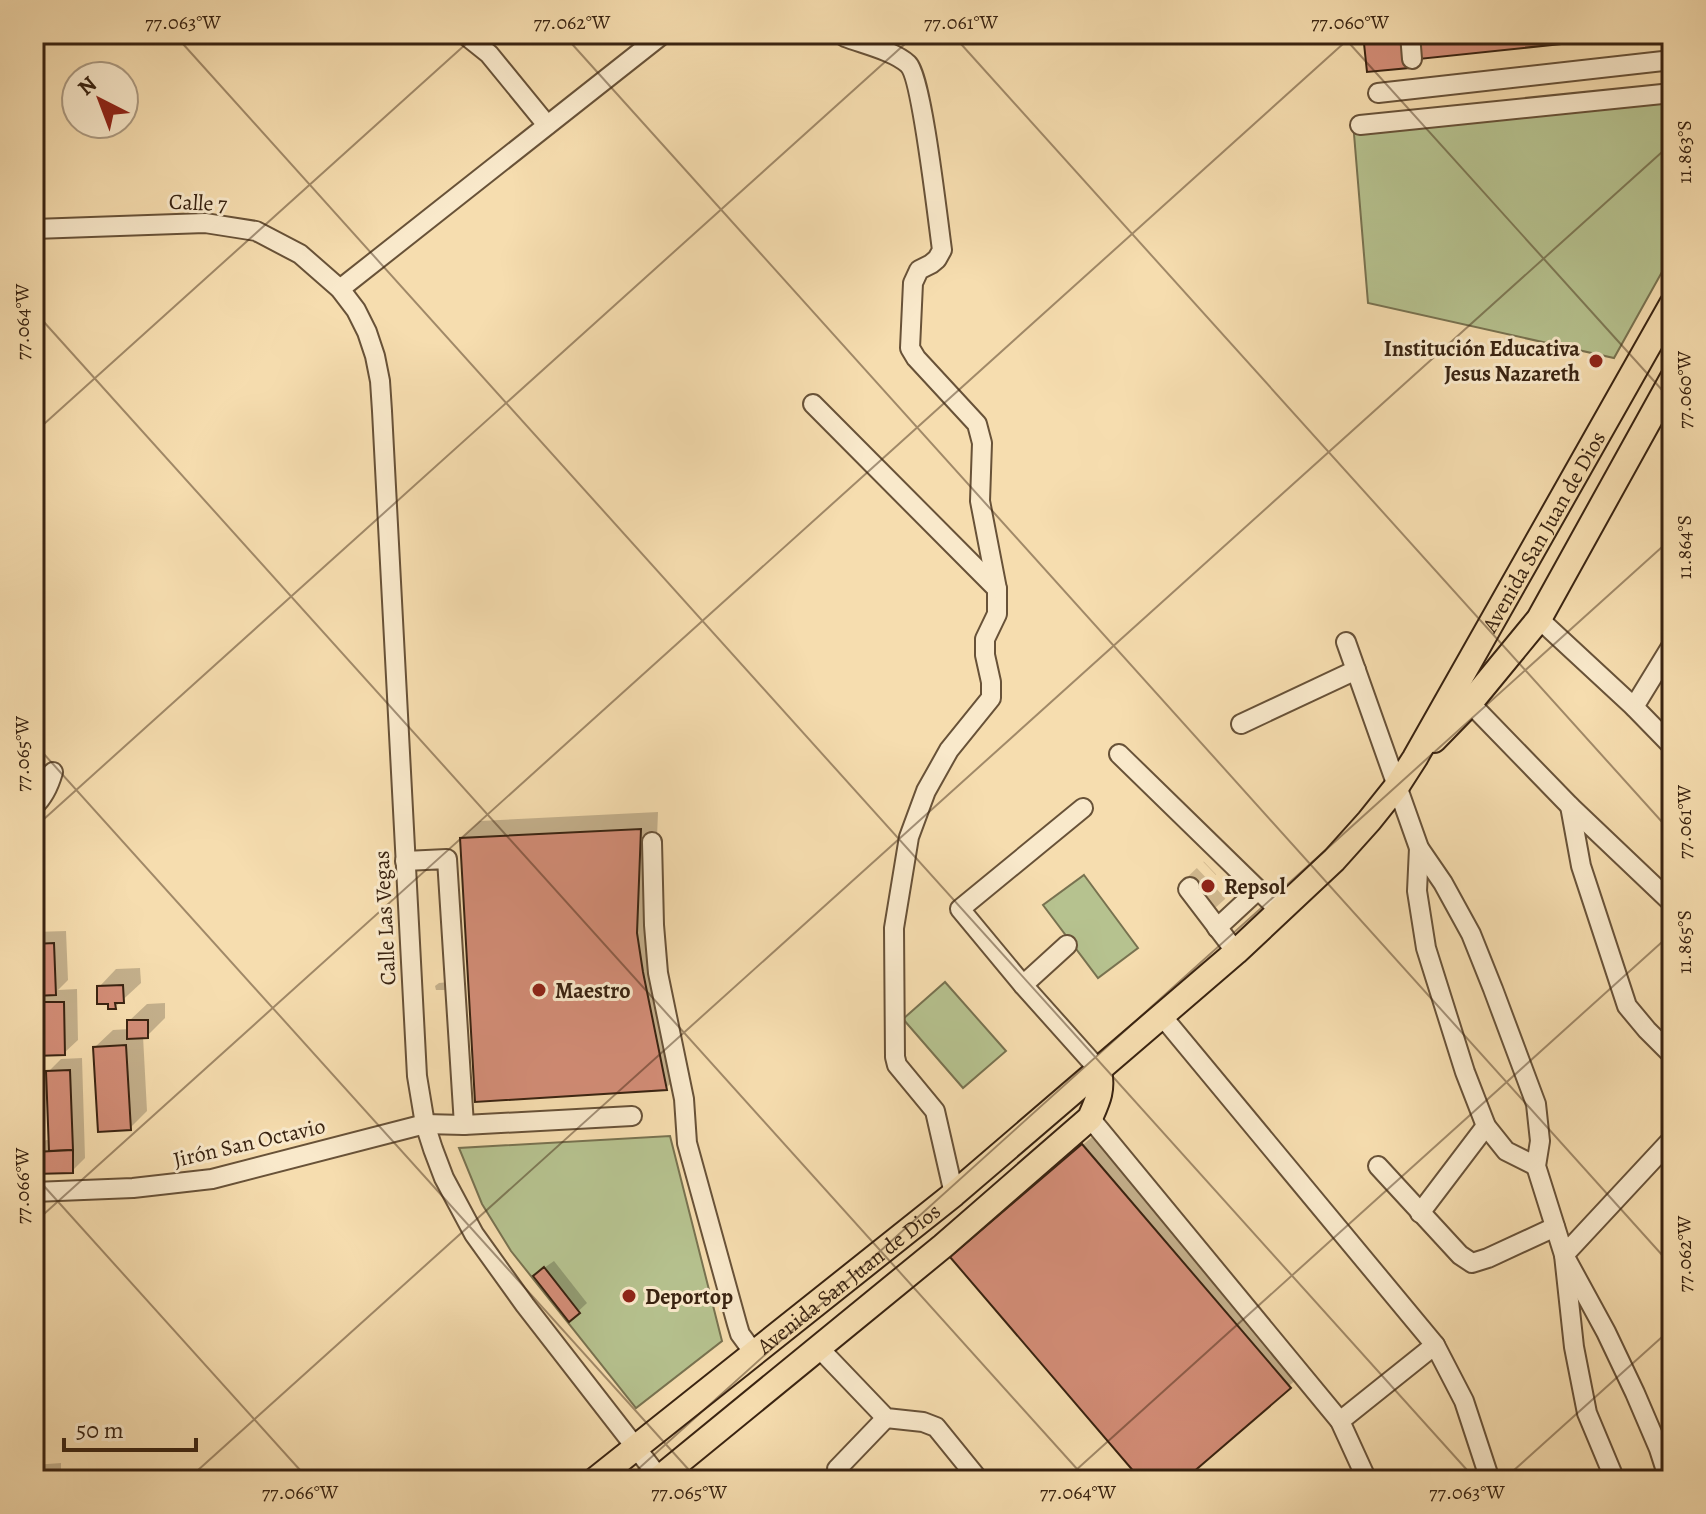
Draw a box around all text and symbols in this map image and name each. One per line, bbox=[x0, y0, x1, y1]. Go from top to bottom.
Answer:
text: 77.063°W bbox=[145, 9, 221, 36]
text: 77.062°W bbox=[534, 9, 611, 36]
text: 77.061°W bbox=[924, 9, 999, 36]
text: 77.060°W bbox=[1311, 9, 1389, 36]
north arrow bbox=[60, 60, 140, 140]
text: N bbox=[71, 69, 103, 102]
text: 11.863°S bbox=[1671, 120, 1698, 184]
street label: Calle 7 bbox=[168, 186, 229, 220]
text: 77.064°W bbox=[9, 283, 36, 360]
place label: Institución Educativa Jesus Nazareth bbox=[1384, 334, 1580, 389]
text: 77.060°W bbox=[1671, 351, 1698, 429]
marker: Institución Educativa Jesus Nazareth bbox=[1587, 352, 1605, 370]
street label: Avenida San Juan de Dios bbox=[1475, 426, 1613, 639]
text: 11.864°S bbox=[1671, 515, 1698, 579]
text: 77.065°W bbox=[9, 716, 36, 792]
text: 77.061°W bbox=[1671, 784, 1698, 859]
street label: Calle Las Vegas bbox=[366, 850, 404, 986]
place label: Repsol bbox=[1224, 872, 1286, 902]
marker: Repsol bbox=[1199, 877, 1217, 895]
text: 11.865°S bbox=[1671, 910, 1698, 974]
place label: Maestro bbox=[555, 976, 631, 1006]
marker: Maestro bbox=[530, 981, 548, 999]
street label: Jirón San Octavio bbox=[170, 1111, 328, 1175]
text: 77.066°W bbox=[9, 1147, 36, 1224]
street label: Avenida San Juan de Dios bbox=[750, 1196, 947, 1362]
text: 77.062°W bbox=[1671, 1215, 1698, 1292]
place label: Deportop bbox=[645, 1282, 733, 1312]
marker: Deportop bbox=[620, 1287, 638, 1305]
scale bar bbox=[64, 1402, 196, 1452]
text: 50 m bbox=[76, 1414, 124, 1446]
text: 77.066°W bbox=[262, 1479, 339, 1506]
text: 77.065°W bbox=[651, 1479, 727, 1506]
text: 77.064°W bbox=[1040, 1479, 1117, 1506]
text: 77.063°W bbox=[1429, 1479, 1505, 1506]

